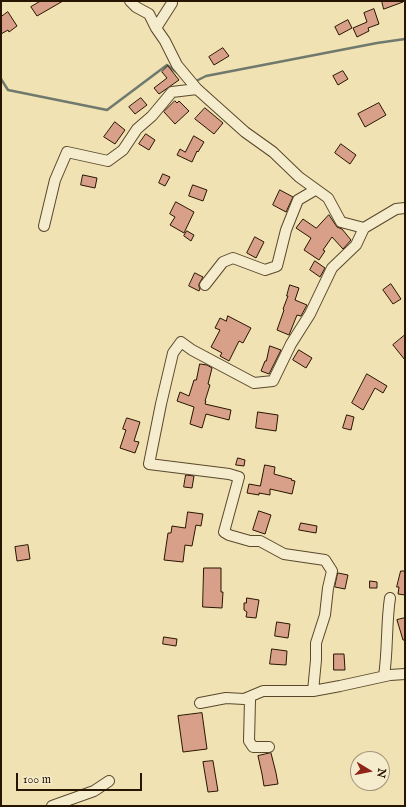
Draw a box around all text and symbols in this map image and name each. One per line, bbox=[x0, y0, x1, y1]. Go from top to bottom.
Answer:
north arrow bbox=[350, 751, 390, 791]
scale bar bbox=[18, 765, 144, 791]
text: N bbox=[373, 767, 389, 779]
text: 100 m bbox=[23, 772, 51, 787]

